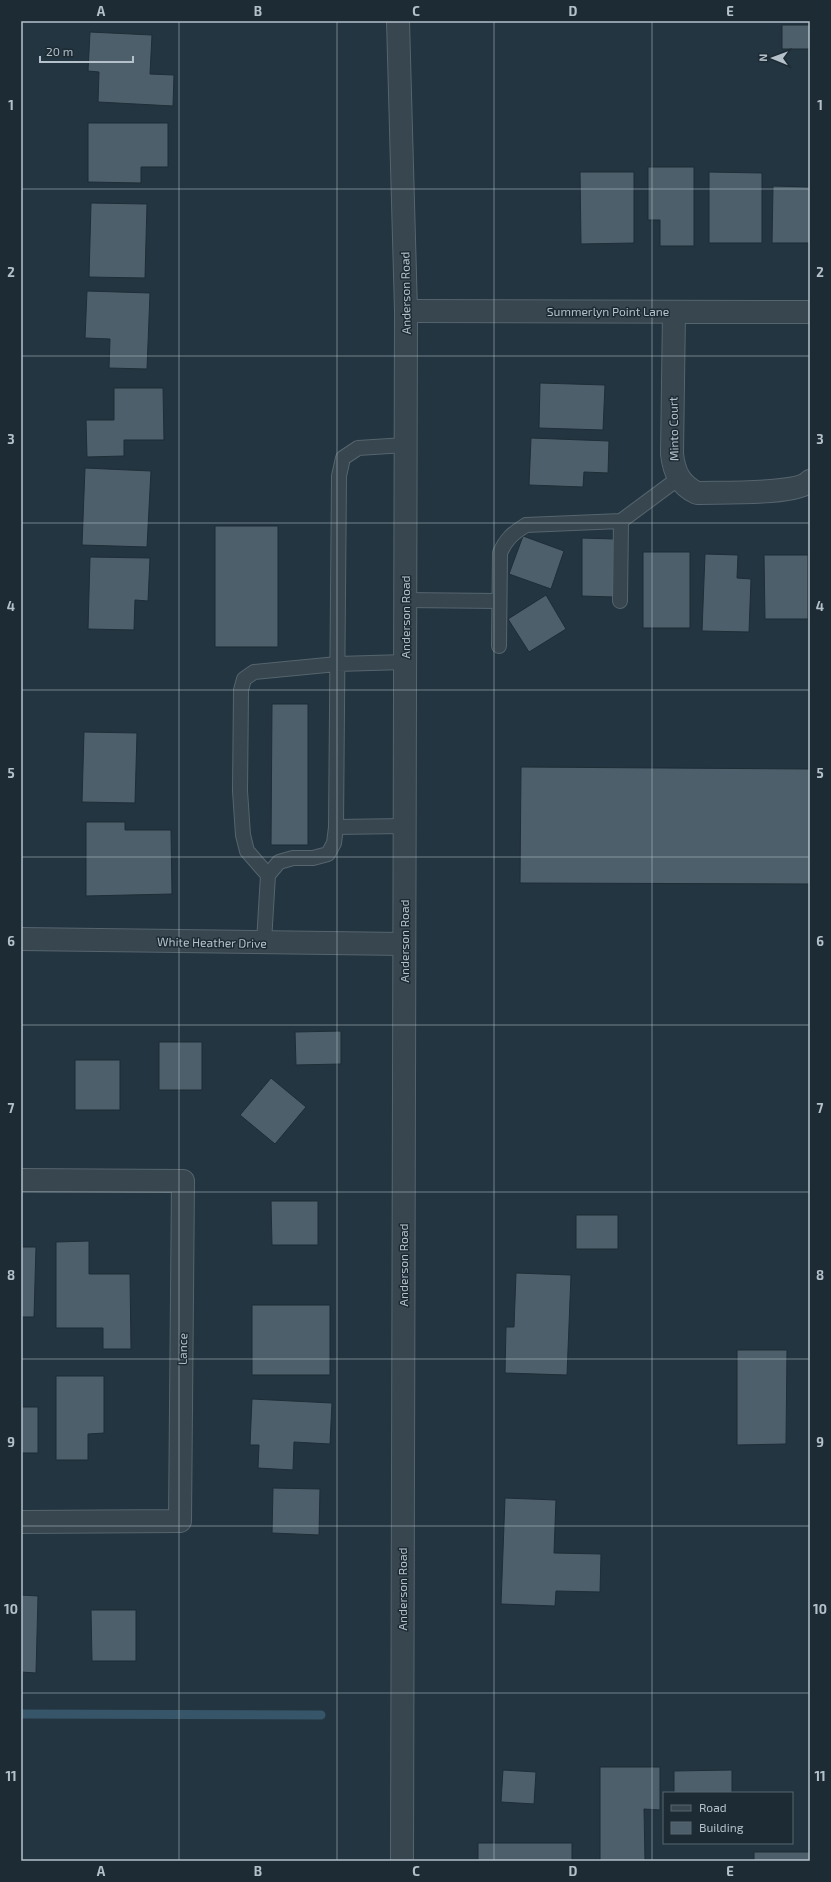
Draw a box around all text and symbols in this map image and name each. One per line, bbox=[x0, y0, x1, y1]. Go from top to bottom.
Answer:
text: A bbox=[97, 3, 106, 19]
text: B bbox=[254, 3, 262, 19]
text: C bbox=[412, 3, 420, 19]
text: D bbox=[569, 3, 578, 19]
text: E bbox=[726, 3, 734, 19]
scale bar bbox=[40, 38, 133, 64]
north arrow bbox=[753, 38, 793, 78]
text: 20 m bbox=[46, 44, 73, 58]
text: N bbox=[756, 54, 769, 62]
text: 1 bbox=[8, 97, 14, 113]
text: 1 bbox=[817, 97, 823, 113]
street label: Anderson Road bbox=[397, 252, 413, 334]
text: 2 bbox=[7, 264, 15, 280]
text: 2 bbox=[816, 264, 824, 280]
street label: Summerlyn Point Lane bbox=[547, 304, 669, 318]
street label: Minto Court bbox=[665, 396, 681, 461]
text: 3 bbox=[7, 431, 15, 447]
text: 3 bbox=[816, 431, 824, 447]
street label: Anderson Road bbox=[398, 576, 412, 658]
text: 4 bbox=[7, 598, 15, 614]
text: 4 bbox=[816, 598, 824, 614]
text: 5 bbox=[7, 765, 15, 781]
text: 5 bbox=[816, 765, 824, 781]
street label: Anderson Road bbox=[397, 900, 411, 982]
text: 6 bbox=[7, 933, 15, 949]
text: 6 bbox=[816, 933, 824, 949]
street label: White Heather Drive bbox=[157, 934, 267, 950]
text: 7 bbox=[8, 1100, 15, 1116]
text: 7 bbox=[817, 1100, 824, 1116]
street label: Anderson Road bbox=[396, 1224, 410, 1306]
text: 8 bbox=[7, 1267, 15, 1283]
text: 8 bbox=[816, 1267, 824, 1283]
street label: Lance bbox=[175, 1333, 189, 1365]
text: 9 bbox=[7, 1434, 15, 1450]
text: 9 bbox=[816, 1434, 824, 1450]
street label: Anderson Road bbox=[395, 1548, 409, 1630]
text: 10 bbox=[4, 1601, 18, 1617]
text: 10 bbox=[813, 1601, 827, 1617]
text: 11 bbox=[5, 1768, 17, 1784]
text: 11 bbox=[814, 1768, 826, 1784]
legend bbox=[663, 1792, 793, 1844]
text: Road bbox=[699, 1800, 727, 1814]
text: Building bbox=[699, 1820, 744, 1834]
text: A bbox=[97, 1863, 106, 1879]
text: B bbox=[254, 1863, 262, 1879]
text: C bbox=[412, 1863, 420, 1879]
text: D bbox=[569, 1863, 578, 1879]
text: E bbox=[726, 1863, 734, 1879]

